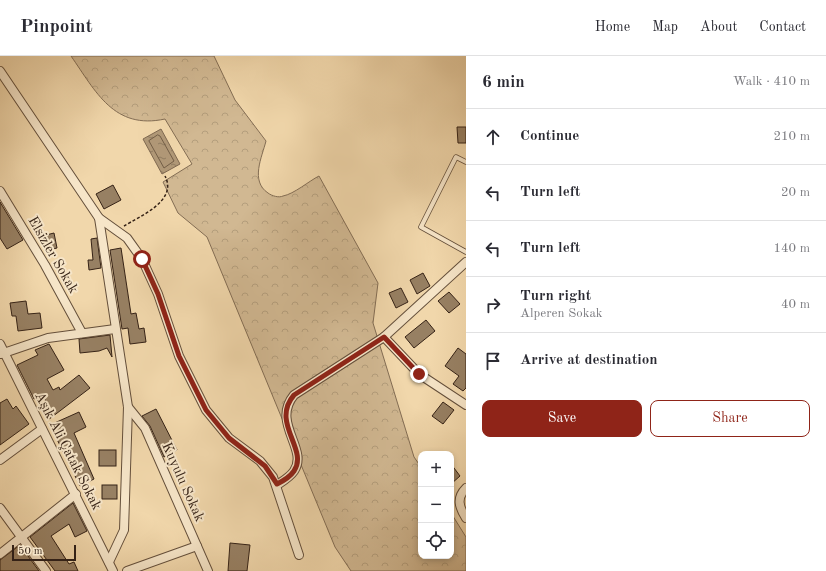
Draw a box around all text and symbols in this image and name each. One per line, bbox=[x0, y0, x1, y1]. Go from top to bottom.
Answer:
text: Pinpoint bbox=[20, 18, 93, 37]
text: Home bbox=[595, 20, 630, 34]
text: Map bbox=[652, 20, 678, 34]
text: About bbox=[700, 20, 737, 34]
text: Contact bbox=[759, 20, 806, 34]
text: 6 min bbox=[482, 74, 525, 91]
text: Walk · 410 m bbox=[733, 75, 810, 88]
icon: ahead bbox=[482, 126, 504, 148]
text: Continue bbox=[520, 129, 579, 144]
text: 210 m bbox=[773, 130, 810, 143]
icon: left bbox=[482, 182, 504, 204]
text: Turn left bbox=[520, 185, 580, 200]
text: 20 m bbox=[781, 186, 810, 199]
street label: Elsizler Sokak bbox=[25, 214, 81, 296]
icon: left bbox=[482, 238, 504, 260]
text: Turn left bbox=[520, 241, 580, 256]
text: 140 m bbox=[773, 242, 810, 255]
route start bbox=[133, 250, 151, 268]
text: Turn right bbox=[520, 289, 591, 304]
icon: right bbox=[482, 294, 504, 316]
text: 40 m bbox=[781, 298, 810, 311]
text: Alperen Sokak bbox=[520, 307, 603, 320]
icon: arrive bbox=[482, 350, 504, 372]
text: Arrive at destination bbox=[520, 353, 658, 368]
route end bbox=[410, 365, 428, 383]
street label: Aşık Ali Çatak Sokak bbox=[32, 390, 104, 512]
button: Save bbox=[482, 400, 642, 437]
button: Share bbox=[650, 400, 810, 437]
street label: Kuyulu Sokak bbox=[159, 440, 207, 524]
map controls bbox=[418, 451, 454, 559]
button: + bbox=[418, 451, 454, 487]
button: − bbox=[418, 487, 454, 523]
button: locate bbox=[418, 523, 454, 559]
scale bar bbox=[12, 543, 76, 562]
text: 50 m bbox=[18, 546, 43, 557]

